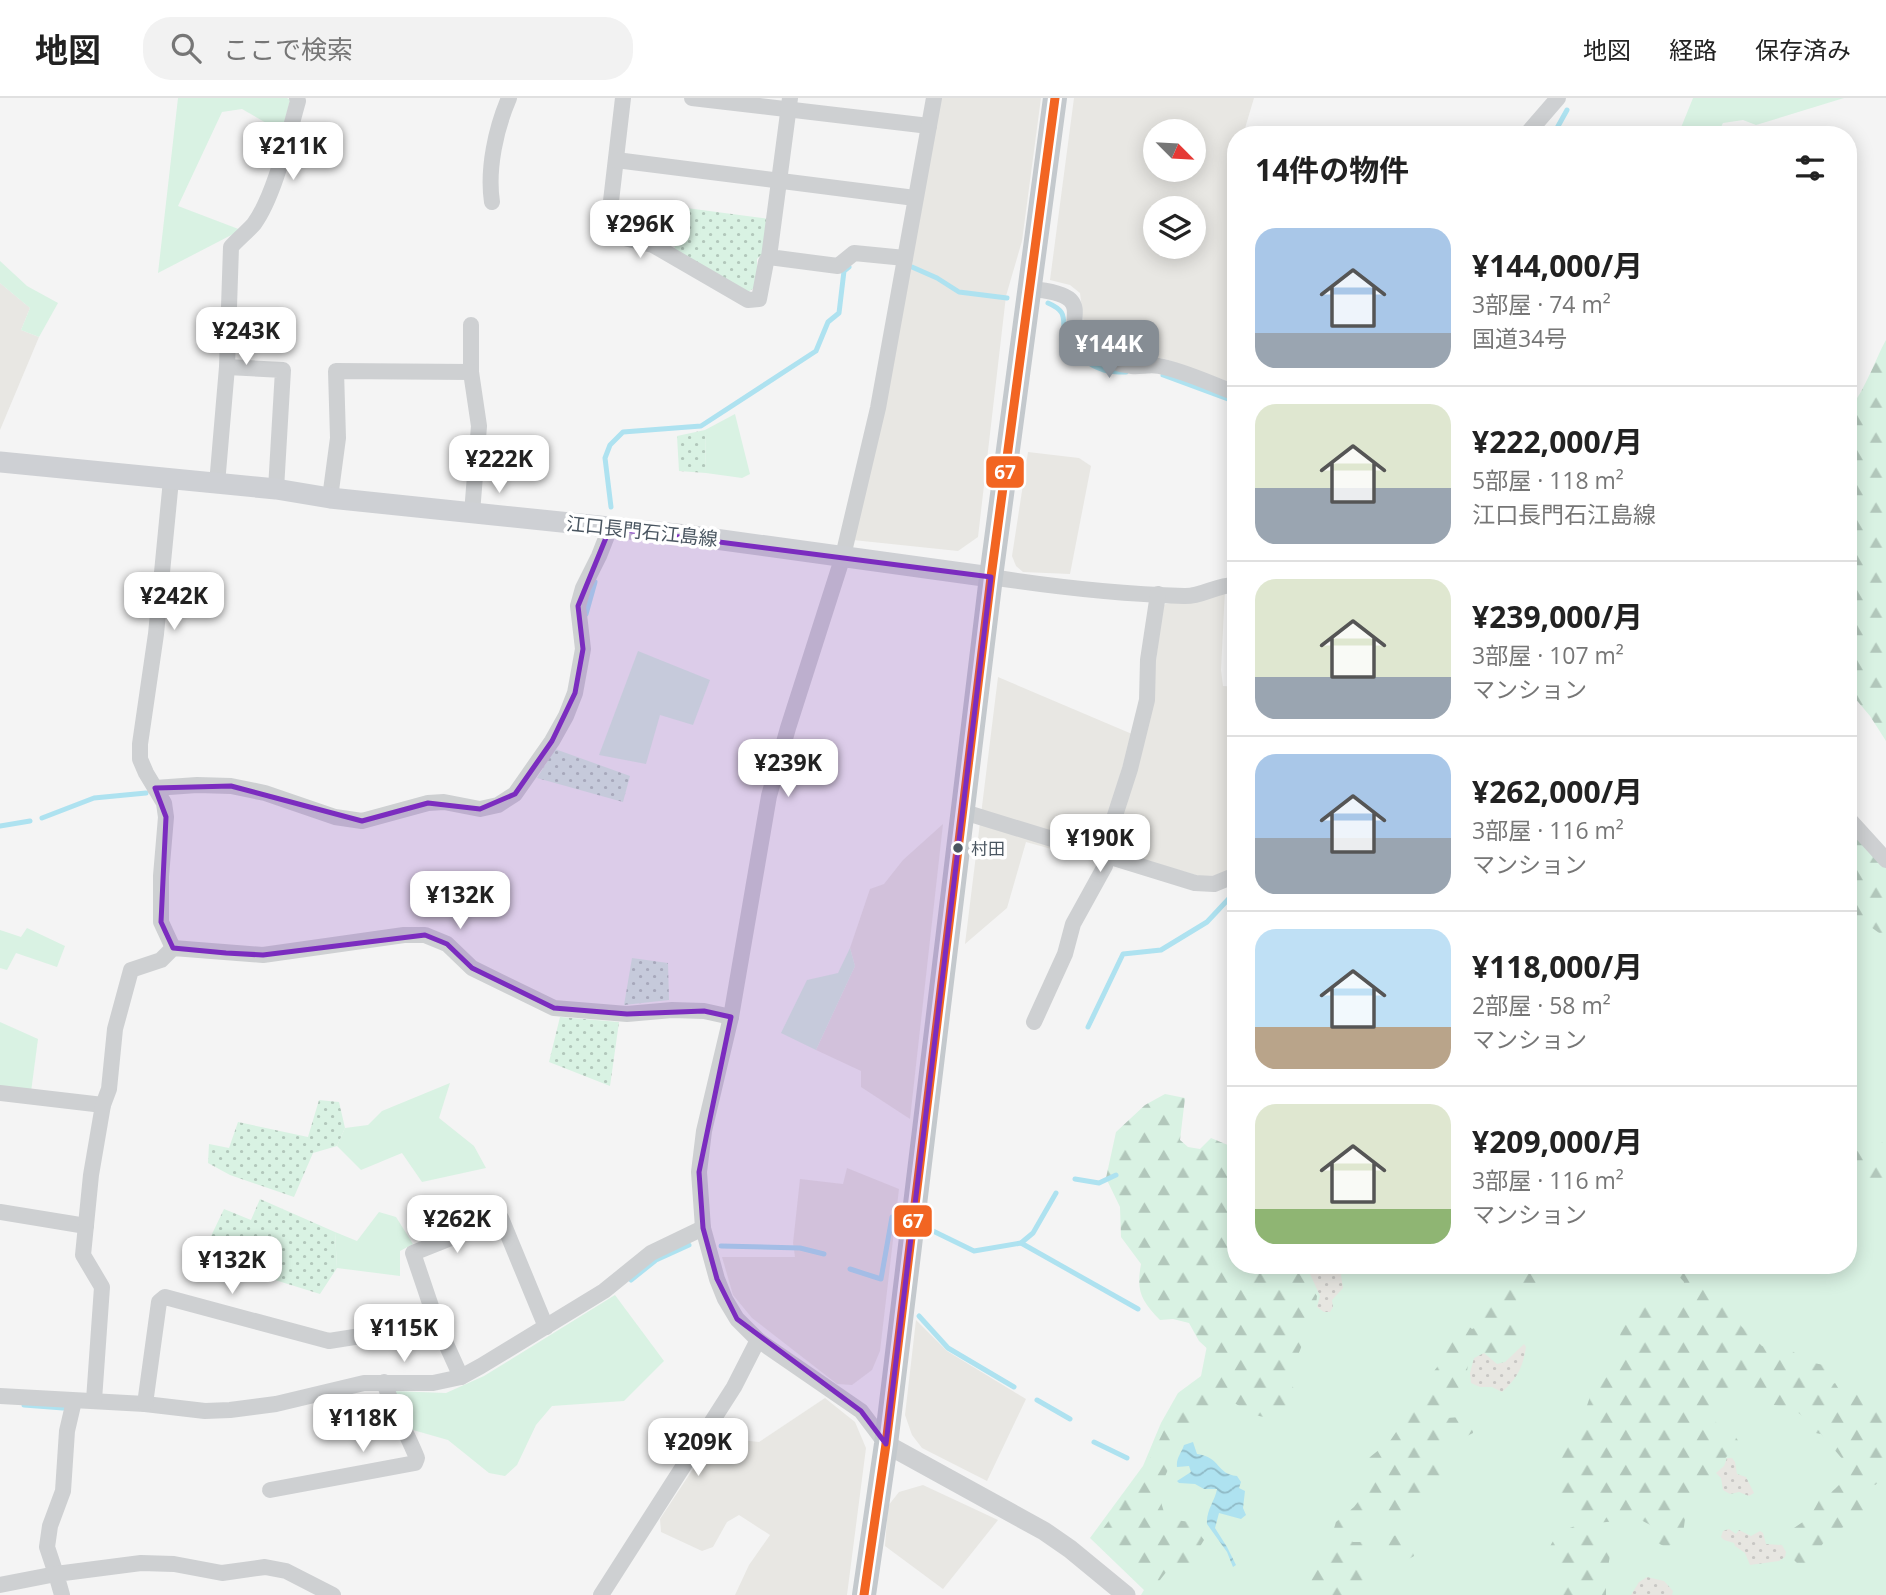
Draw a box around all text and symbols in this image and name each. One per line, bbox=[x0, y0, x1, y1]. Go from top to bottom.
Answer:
search box bbox=[143, 17, 633, 80]
text: 地図 bbox=[35, 27, 101, 72]
icon: search bbox=[167, 29, 205, 67]
text: ここで検索 bbox=[223, 31, 353, 67]
text: 地図 bbox=[1583, 33, 1631, 66]
text: 経路 bbox=[1669, 33, 1717, 66]
text: 保存済み bbox=[1755, 33, 1851, 66]
north arrow bbox=[1143, 119, 1206, 182]
map controls bbox=[1143, 119, 1206, 259]
pin: ¥211K bbox=[244, 122, 342, 182]
text: ¥211K bbox=[259, 129, 327, 161]
text: 14件の物件 bbox=[1255, 149, 1409, 190]
icon: filters bbox=[1791, 149, 1829, 187]
button: layers bbox=[1143, 196, 1206, 259]
pin: ¥296K bbox=[591, 200, 689, 260]
text: ¥296K bbox=[606, 207, 674, 239]
text: ¥144,000/月 bbox=[1472, 245, 1643, 286]
icon: home bbox=[1311, 256, 1395, 340]
text: 3部屋 · 74 m² bbox=[1472, 288, 1611, 320]
pin: ¥243K bbox=[197, 308, 295, 367]
text: ¥243K bbox=[212, 314, 280, 346]
pin: ¥144K bbox=[1060, 320, 1158, 380]
text: 国道34号 bbox=[1472, 322, 1567, 354]
text: ¥144K bbox=[1075, 327, 1143, 359]
text: ¥222,000/月 bbox=[1472, 421, 1643, 462]
icon: home bbox=[1311, 432, 1395, 516]
pin: ¥222K bbox=[450, 436, 548, 495]
text: ¥222K bbox=[465, 442, 533, 474]
line badge: 67 bbox=[985, 455, 1025, 489]
text: 67 bbox=[994, 459, 1016, 485]
text: 5部屋 · 118 m² bbox=[1472, 464, 1624, 496]
text: 江口長門石江島線 bbox=[1472, 498, 1656, 530]
street label: 江口長門石江島線 bbox=[565, 510, 719, 552]
pin: ¥242K bbox=[125, 573, 223, 632]
text: ¥242K bbox=[140, 579, 208, 611]
text: ¥239,000/月 bbox=[1472, 596, 1643, 637]
icon: home bbox=[1311, 607, 1395, 691]
text: 3部屋 · 107 m² bbox=[1472, 639, 1624, 671]
text: マンション bbox=[1472, 673, 1587, 705]
pin: ¥239K bbox=[739, 740, 837, 799]
text: ¥239K bbox=[754, 746, 822, 778]
text: ¥262,000/月 bbox=[1472, 771, 1643, 812]
icon: home bbox=[1311, 782, 1395, 866]
pin: ¥190K bbox=[1051, 814, 1149, 874]
text: 3部屋 · 116 m² bbox=[1472, 814, 1624, 846]
text: ¥190K bbox=[1066, 821, 1134, 853]
place label: 村田 bbox=[971, 837, 1005, 860]
marker: 村田 bbox=[951, 841, 965, 855]
text: マンション bbox=[1472, 848, 1587, 880]
pin: ¥132K bbox=[411, 872, 509, 931]
text: ¥132K bbox=[426, 878, 494, 910]
text: ¥118,000/月 bbox=[1472, 946, 1643, 987]
icon: home bbox=[1311, 957, 1395, 1041]
text: 2部屋 · 58 m² bbox=[1472, 989, 1611, 1021]
text: マンション bbox=[1472, 1023, 1587, 1055]
text: ¥209,000/月 bbox=[1472, 1121, 1643, 1162]
icon: home bbox=[1311, 1132, 1395, 1216]
text: 3部屋 · 116 m² bbox=[1472, 1164, 1624, 1196]
pin: ¥262K bbox=[408, 1196, 506, 1255]
text: マンション bbox=[1472, 1198, 1587, 1230]
text: ¥262K bbox=[423, 1202, 491, 1234]
line badge: 67 bbox=[893, 1204, 933, 1238]
text: 67 bbox=[902, 1208, 924, 1234]
pin: ¥132K bbox=[183, 1236, 281, 1296]
text: ¥132K bbox=[198, 1243, 266, 1275]
pin: ¥115K bbox=[355, 1304, 453, 1364]
text: ¥115K bbox=[370, 1311, 438, 1343]
pin: ¥118K bbox=[314, 1394, 412, 1454]
text: ¥118K bbox=[329, 1401, 397, 1433]
pin: ¥209K bbox=[649, 1418, 747, 1478]
text: ¥209K bbox=[664, 1425, 732, 1457]

